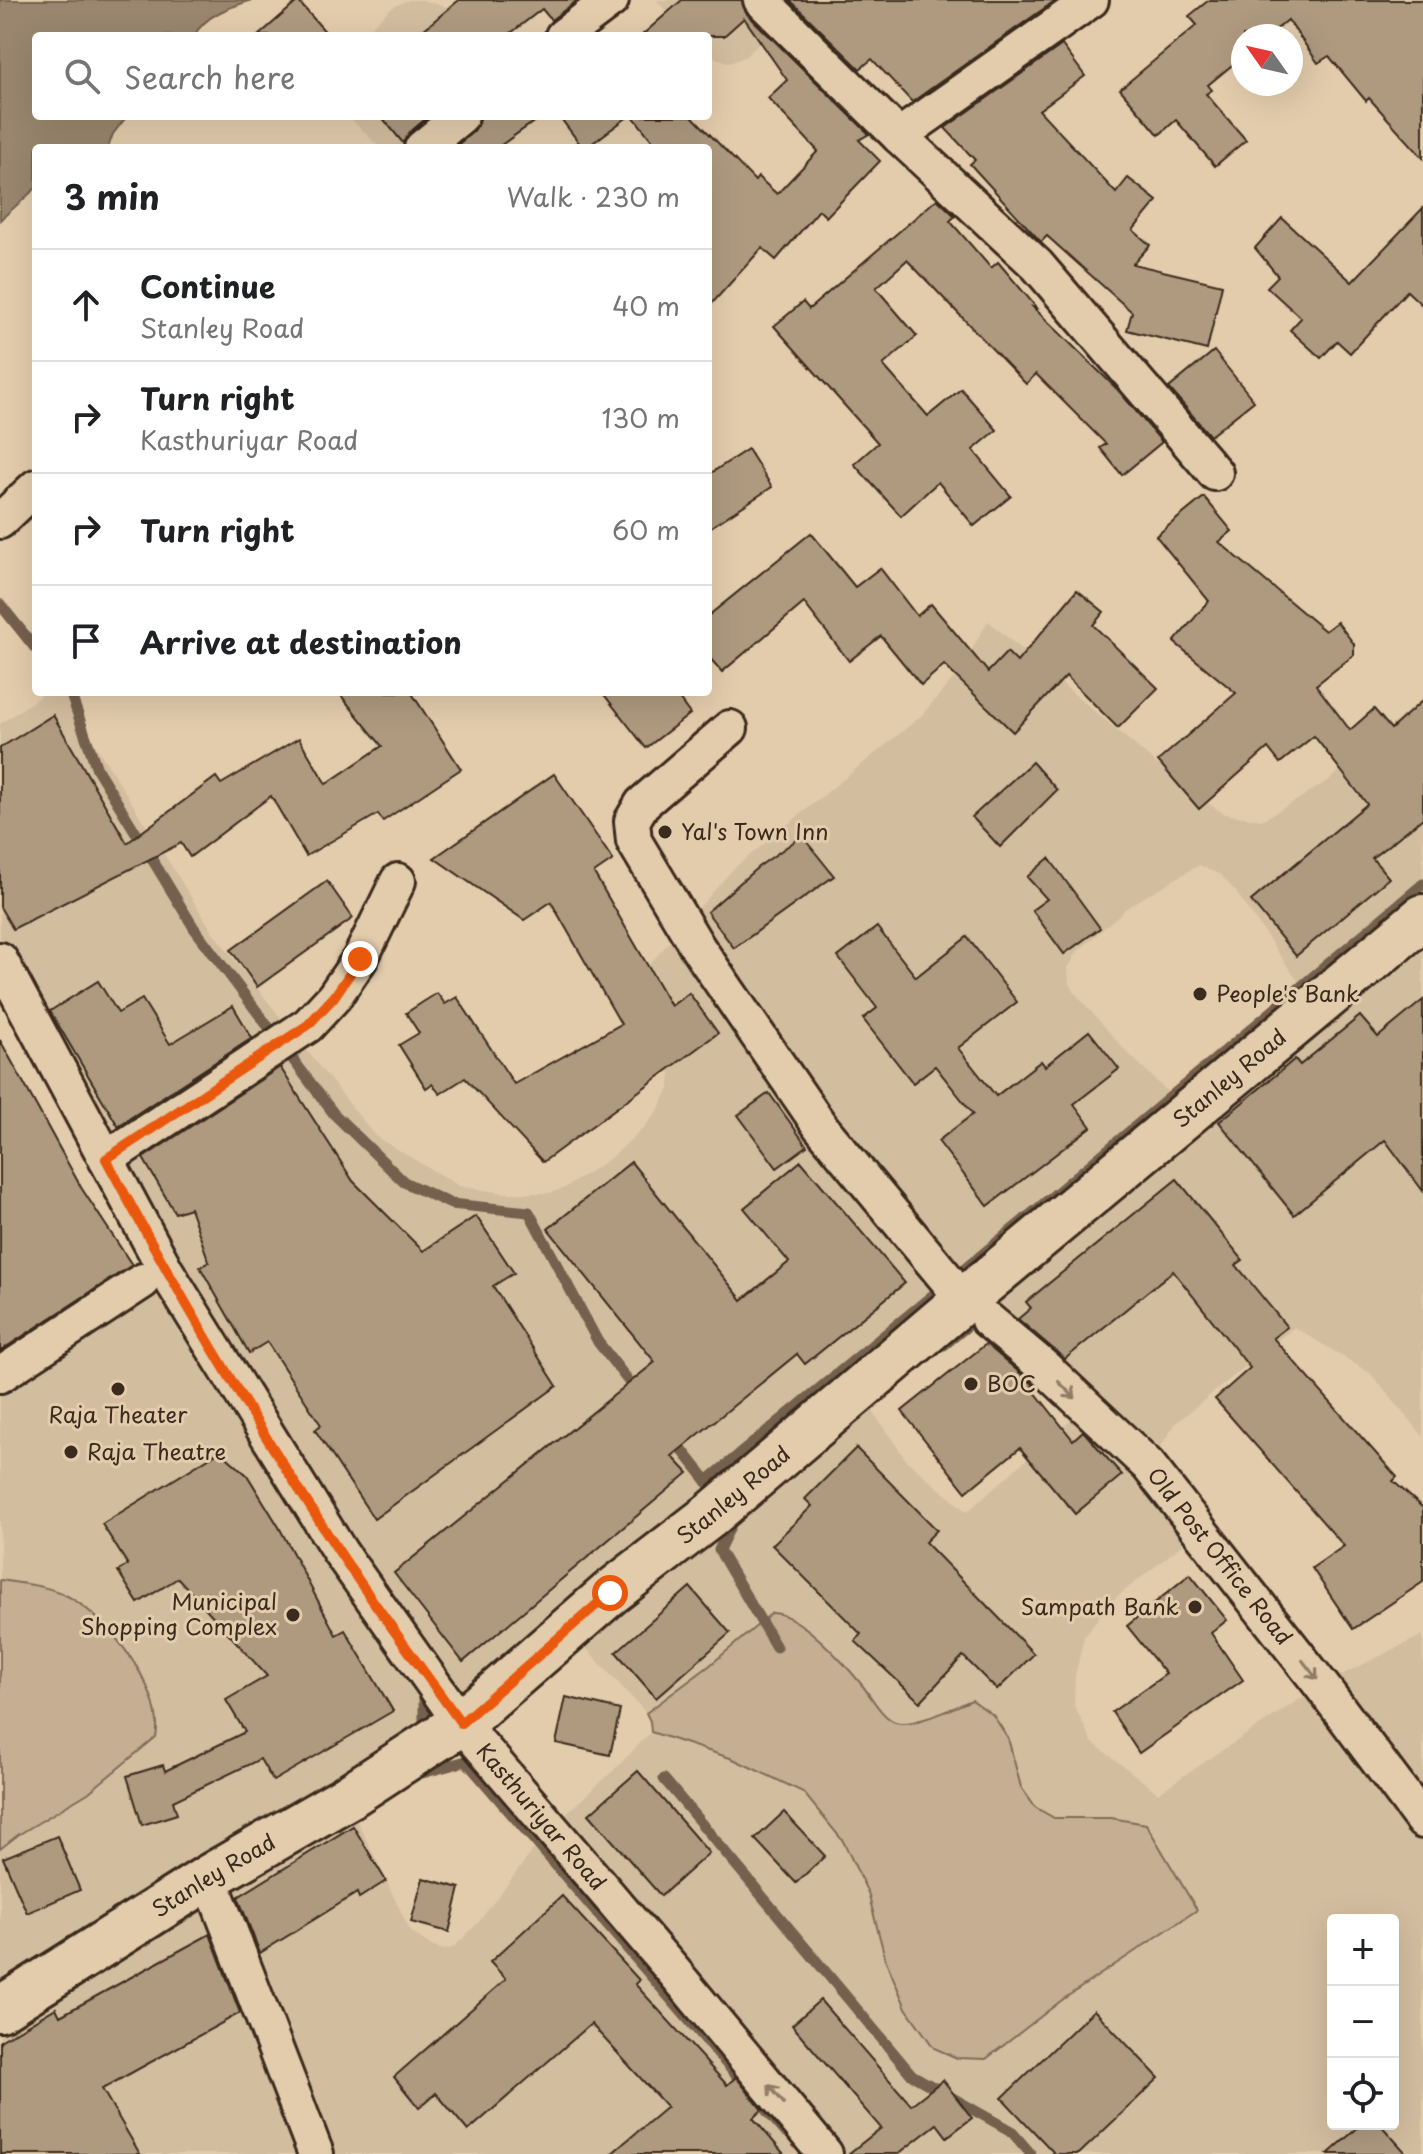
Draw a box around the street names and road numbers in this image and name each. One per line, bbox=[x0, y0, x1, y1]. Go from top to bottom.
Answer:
street label: Stanley Road bbox=[1165, 1020, 1293, 1134]
street label: Stanley Road bbox=[669, 1437, 797, 1551]
street label: Old Post Office Road bbox=[1140, 1459, 1301, 1651]
street label: Kasthuriyar Road bbox=[470, 1735, 615, 1897]
street label: Stanley Road bbox=[145, 1824, 281, 1924]

